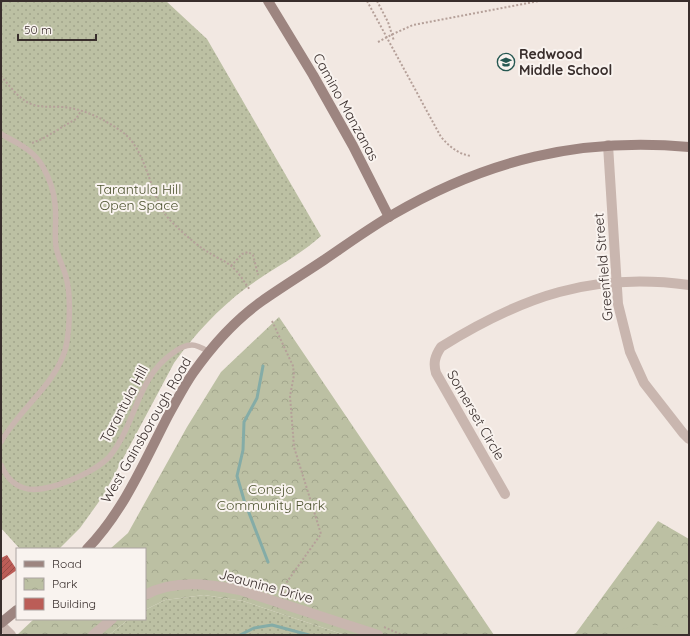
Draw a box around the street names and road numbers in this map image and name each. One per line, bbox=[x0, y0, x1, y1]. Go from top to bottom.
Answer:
street label: Camino Manzanas bbox=[309, 50, 383, 164]
street label: Greenfield Street bbox=[589, 212, 617, 322]
street label: West Gainsborough Road bbox=[97, 354, 195, 506]
street label: Tarantula Hill bbox=[96, 362, 152, 446]
street label: Somerset Circle bbox=[443, 367, 509, 463]
street label: Jeaunine Drive bbox=[217, 565, 315, 607]

